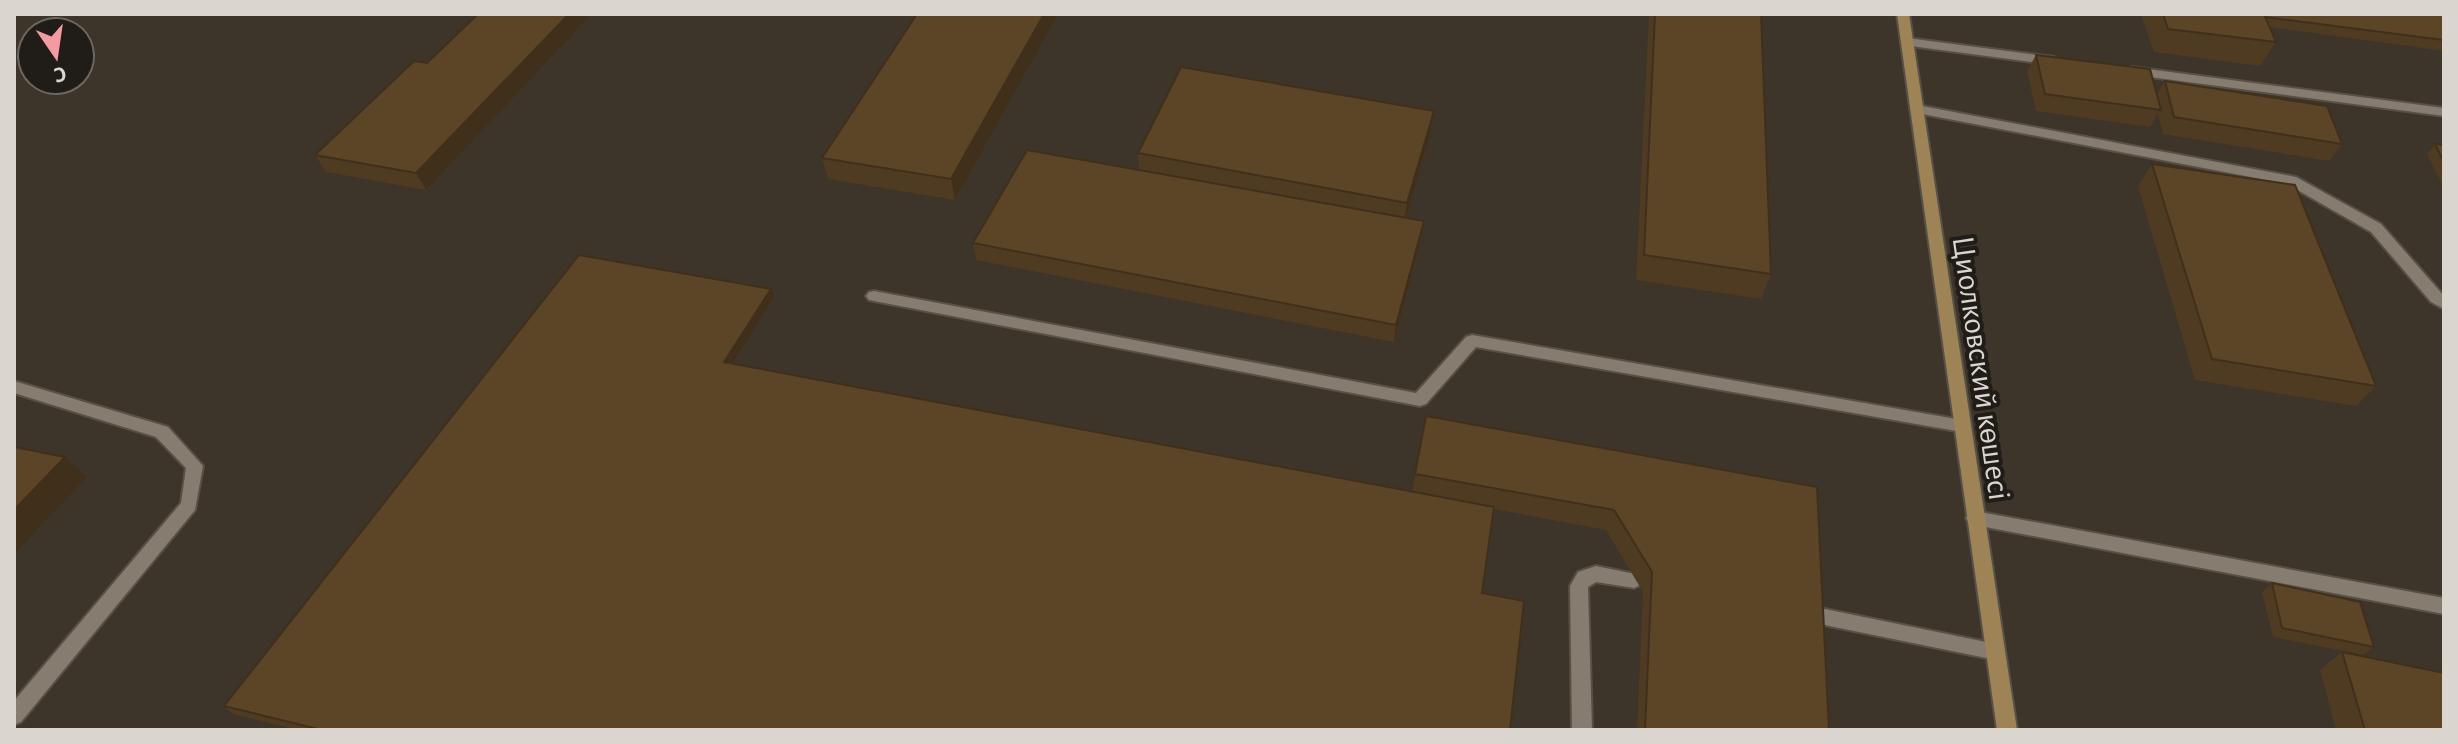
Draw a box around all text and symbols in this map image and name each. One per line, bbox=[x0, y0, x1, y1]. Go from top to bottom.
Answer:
north arrow bbox=[16, 16, 96, 96]
text: С bbox=[52, 62, 69, 87]
street label: Циолковский көшесі bbox=[1947, 234, 2015, 502]

